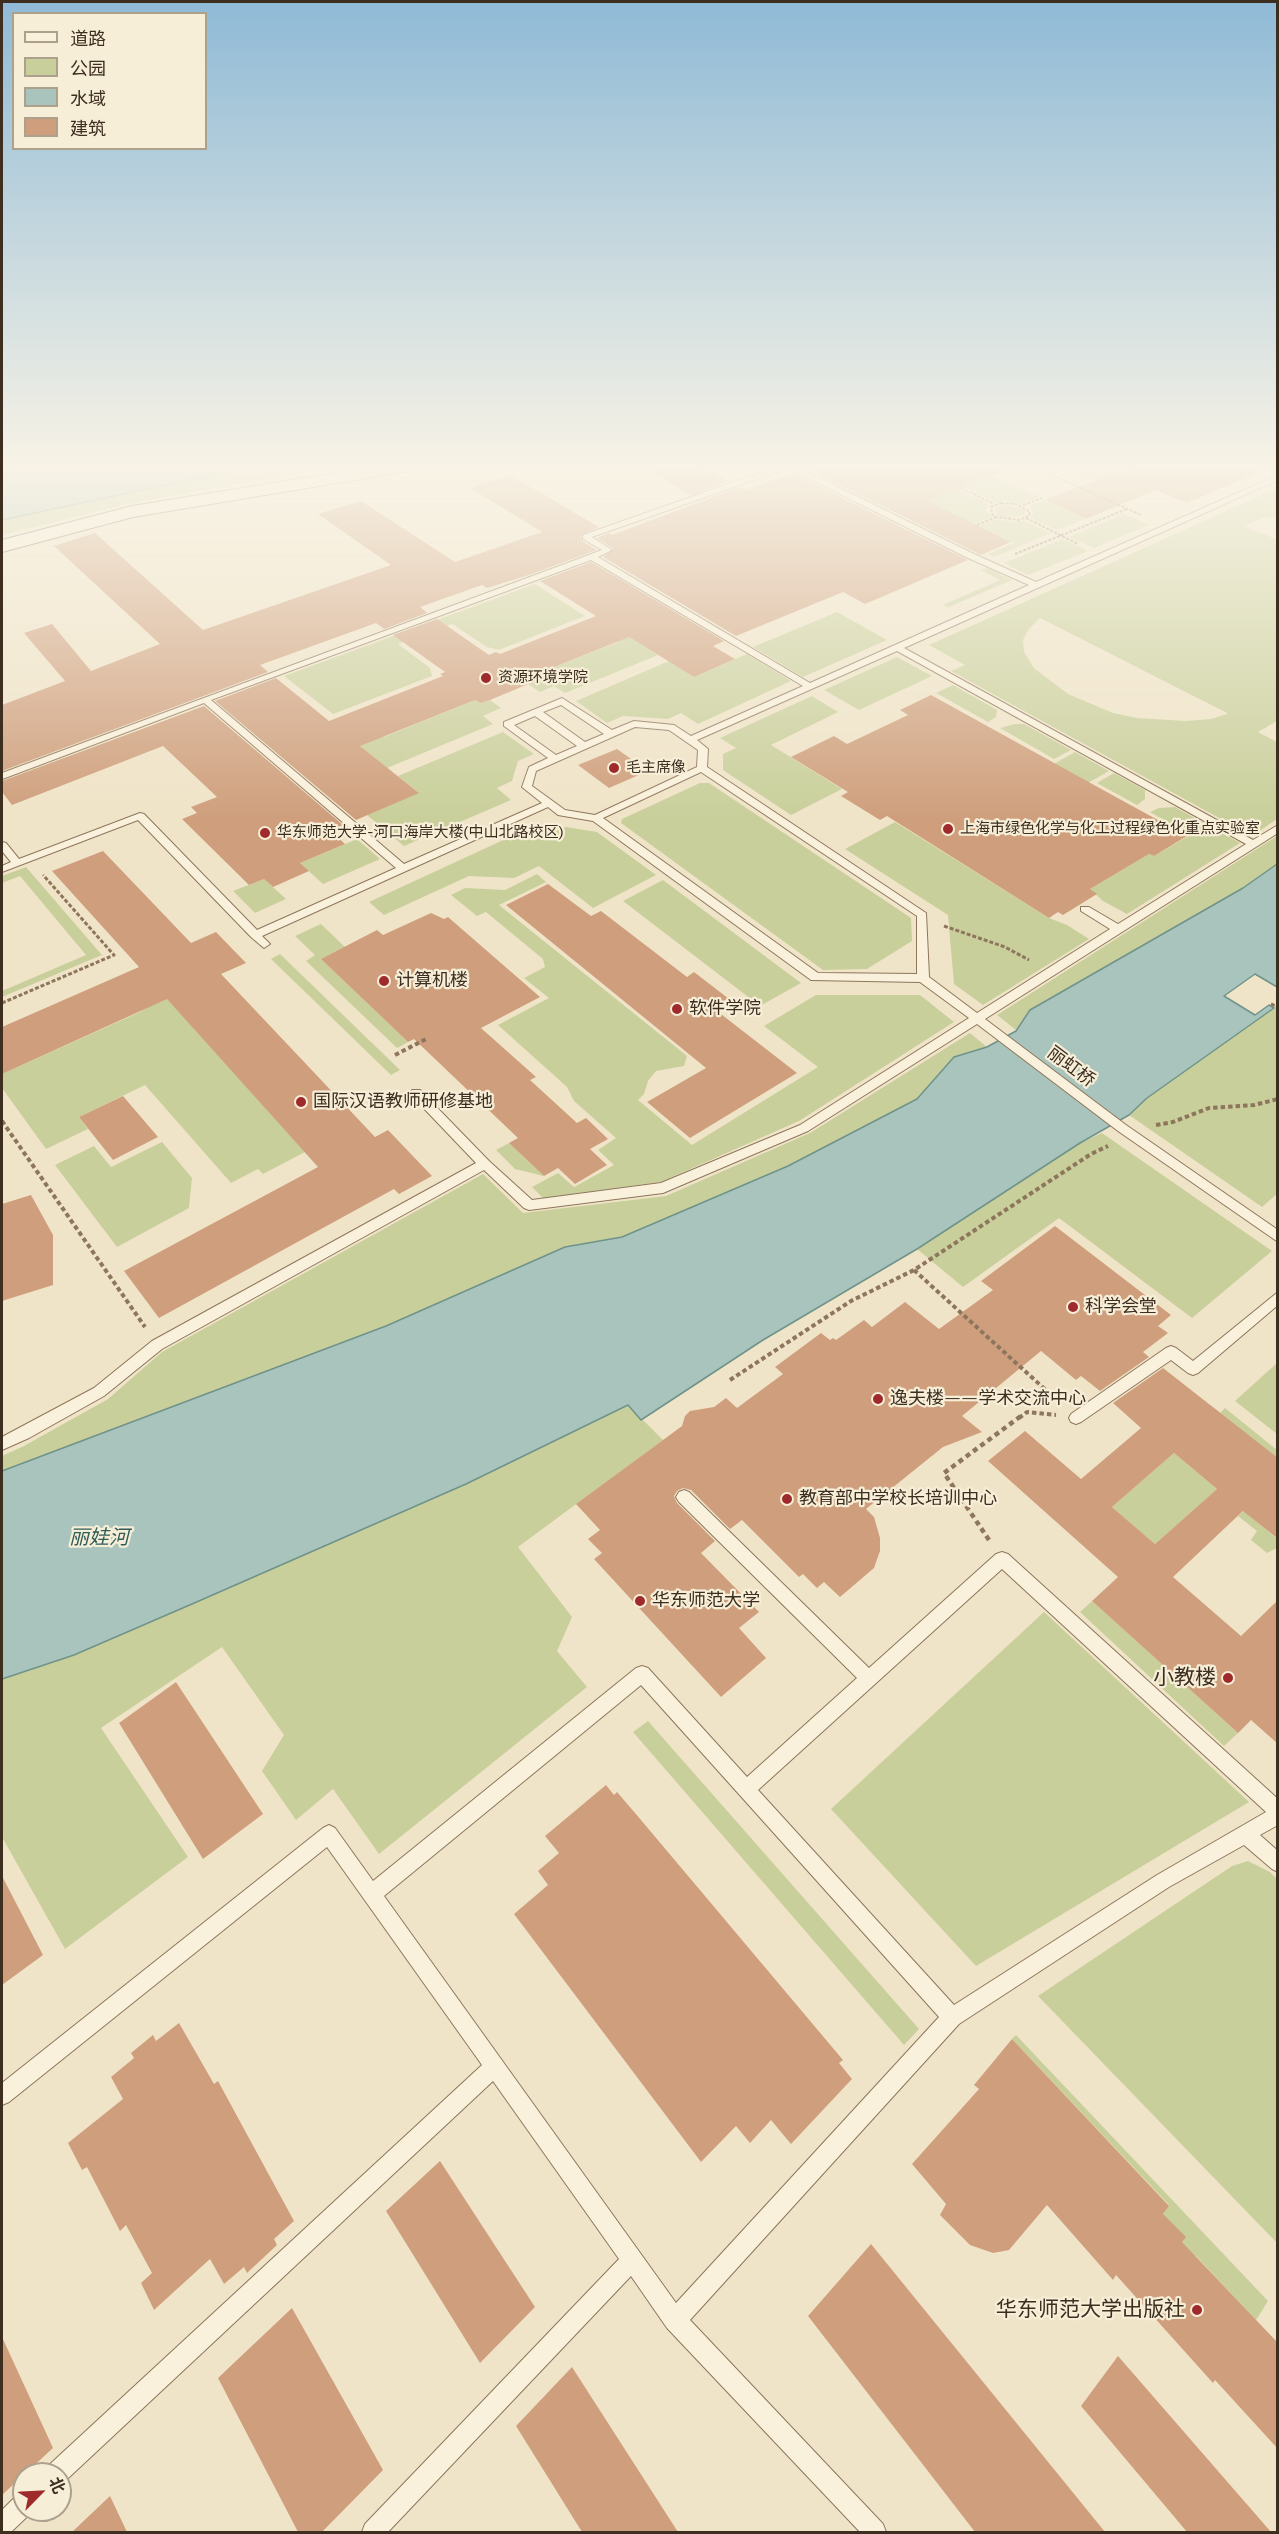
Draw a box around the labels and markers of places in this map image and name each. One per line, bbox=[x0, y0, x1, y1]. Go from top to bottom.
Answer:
place label: 资源环境学院 bbox=[498, 669, 588, 687]
marker: 资源环境学院 bbox=[479, 671, 493, 685]
place label: 毛主席像 bbox=[626, 759, 686, 777]
marker: 毛主席像 bbox=[607, 761, 621, 775]
place label: 上海市绿色化学与化工过程绿色化重点实验室 bbox=[960, 820, 1260, 838]
marker: 上海市绿色化学与化工过程绿色化重点实验室 bbox=[941, 822, 955, 836]
place label: 华东师范大学-河口海岸大楼(中山北路校区) bbox=[277, 824, 563, 842]
marker: 华东师范大学-河口海岸大楼(中山北路校区) bbox=[258, 826, 272, 840]
place label: 计算机楼 bbox=[396, 970, 468, 992]
marker: 计算机楼 bbox=[377, 974, 391, 988]
place label: 软件学院 bbox=[689, 998, 761, 1020]
marker: 软件学院 bbox=[670, 1002, 684, 1016]
place label: 国际汉语教师研修基地 bbox=[313, 1091, 493, 1113]
marker: 国际汉语教师研修基地 bbox=[294, 1095, 308, 1109]
place label: 科学会堂 bbox=[1085, 1296, 1157, 1318]
marker: 科学会堂 bbox=[1066, 1300, 1080, 1314]
place label: 逸夫楼——学术交流中心 bbox=[890, 1388, 1086, 1410]
marker: 逸夫楼——学术交流中心 bbox=[871, 1392, 885, 1406]
place label: 教育部中学校长培训中心 bbox=[799, 1488, 997, 1510]
marker: 教育部中学校长培训中心 bbox=[780, 1492, 794, 1506]
place label: 华东师范大学 bbox=[652, 1590, 760, 1612]
marker: 华东师范大学 bbox=[633, 1594, 647, 1608]
place label: 小教楼 bbox=[1153, 1665, 1216, 1691]
marker: 小教楼 bbox=[1221, 1671, 1235, 1685]
place label: 华东师范大学出版社 bbox=[996, 2297, 1185, 2323]
marker: 华东师范大学出版社 bbox=[1190, 2303, 1204, 2317]

